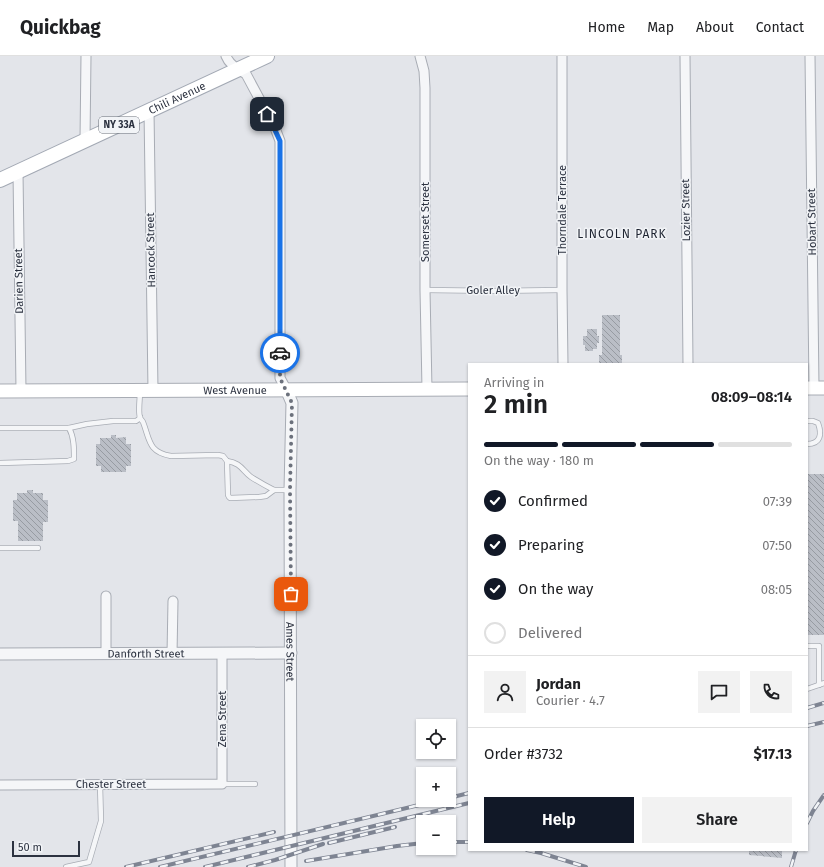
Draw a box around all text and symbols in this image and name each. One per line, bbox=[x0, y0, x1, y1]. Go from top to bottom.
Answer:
text: Quickbag bbox=[20, 16, 101, 39]
text: Home bbox=[588, 19, 625, 36]
text: Map bbox=[647, 19, 674, 36]
text: About bbox=[696, 19, 734, 36]
text: Contact bbox=[756, 19, 804, 36]
street label: Chili Avenue bbox=[146, 79, 207, 117]
pin bbox=[250, 97, 284, 131]
icon: home bbox=[256, 103, 278, 125]
road number: NY 33A bbox=[99, 117, 139, 133]
street label: Thorndale Terrace bbox=[556, 165, 569, 255]
street label: Lozier Street bbox=[679, 179, 693, 241]
street label: Somerset Street bbox=[419, 182, 432, 262]
street label: Hobart Street bbox=[805, 188, 819, 256]
street label: Hancock Street bbox=[144, 212, 158, 288]
district label: LINCOLN PARK bbox=[577, 227, 667, 241]
street label: Darien Street bbox=[12, 248, 26, 314]
street label: Goler Alley bbox=[466, 284, 520, 297]
courier bbox=[260, 333, 300, 373]
icon: car bbox=[269, 342, 291, 364]
text: Arriving in bbox=[484, 375, 544, 390]
street label: West Avenue bbox=[203, 383, 267, 397]
text: 08:09–08:14 bbox=[711, 388, 792, 406]
text: 2 min bbox=[484, 389, 548, 420]
text: On the way · 180 m bbox=[484, 453, 594, 468]
icon: check bbox=[484, 490, 506, 512]
text: Confirmed bbox=[518, 492, 588, 510]
text: 07:39 bbox=[763, 494, 792, 509]
icon: check bbox=[484, 534, 506, 556]
text: Preparing bbox=[518, 536, 583, 554]
text: 07:50 bbox=[762, 538, 792, 553]
pin bbox=[274, 577, 308, 611]
icon: check bbox=[484, 578, 506, 600]
text: On the way bbox=[518, 580, 593, 598]
text: 08:05 bbox=[761, 582, 792, 597]
icon: bag bbox=[280, 583, 302, 605]
street label: Ames Street bbox=[284, 622, 297, 682]
text: Delivered bbox=[518, 624, 582, 642]
street label: Danforth Street bbox=[108, 647, 185, 660]
button: person bbox=[484, 671, 526, 713]
button: chat bbox=[698, 671, 740, 713]
button: phone bbox=[750, 671, 792, 713]
text: Jordan bbox=[536, 675, 581, 693]
street label: Zena Street bbox=[216, 691, 229, 747]
text: Courier · 4.7 bbox=[536, 693, 605, 708]
map controls bbox=[416, 719, 456, 855]
button: locate bbox=[416, 719, 456, 759]
text: Order #3732 bbox=[484, 745, 563, 763]
text: $17.13 bbox=[753, 745, 792, 763]
button: + bbox=[416, 767, 456, 807]
street label: Chester Street bbox=[76, 778, 146, 791]
button: Help bbox=[484, 797, 634, 843]
button: Share bbox=[642, 797, 792, 843]
button: − bbox=[416, 815, 456, 855]
scale bar bbox=[12, 839, 80, 858]
text: 50 m bbox=[18, 841, 42, 854]

